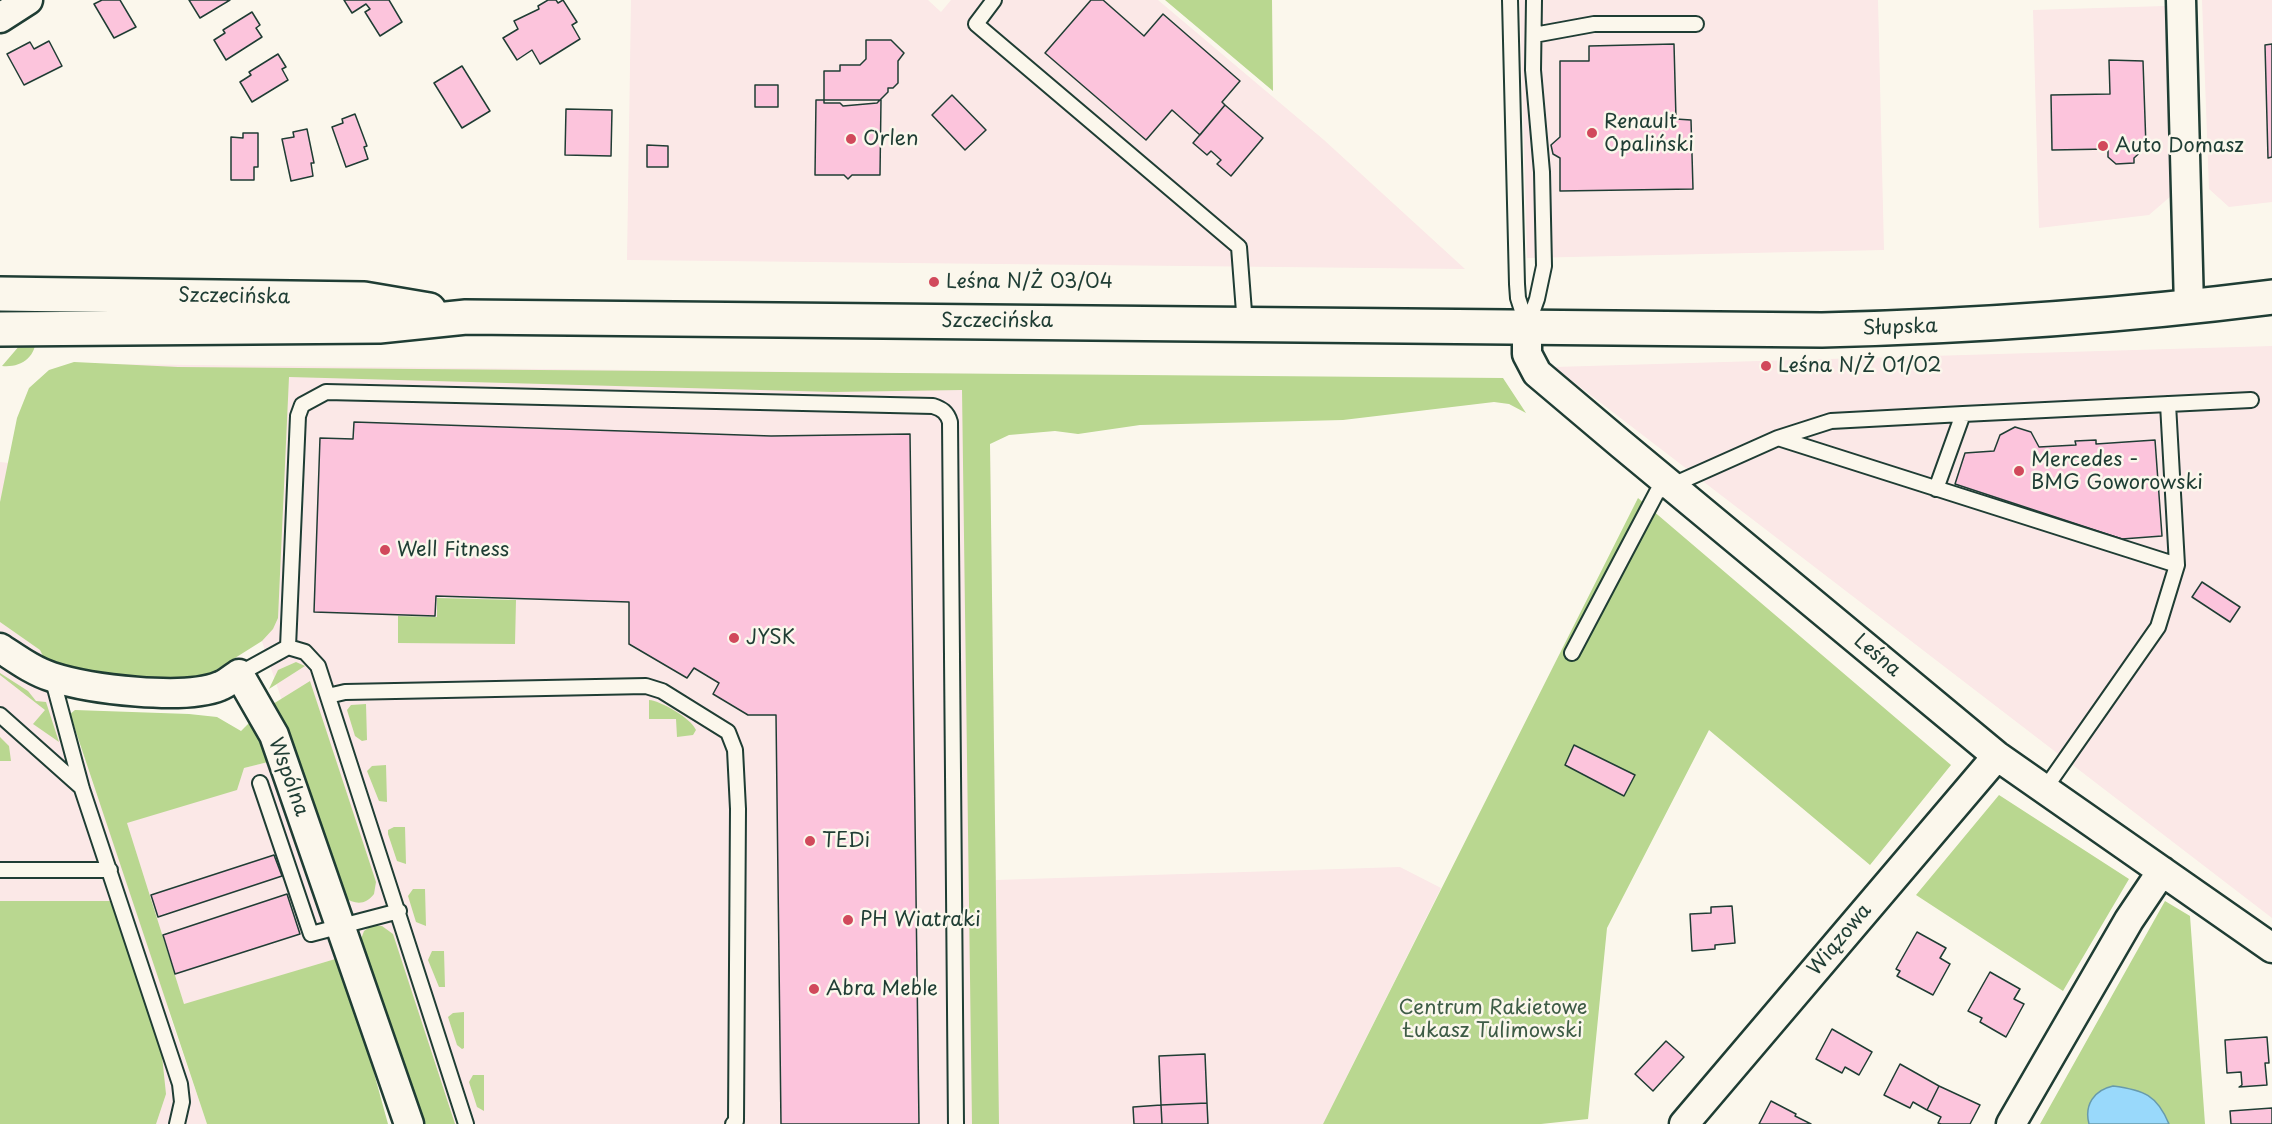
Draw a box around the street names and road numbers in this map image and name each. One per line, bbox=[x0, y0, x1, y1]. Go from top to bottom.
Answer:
street label: Szczecińska bbox=[178, 284, 290, 310]
street label: Szczecińska bbox=[941, 309, 1053, 333]
street label: Słupska bbox=[1862, 315, 1938, 341]
street label: Leśna bbox=[1849, 629, 1905, 683]
street label: Wspólna bbox=[263, 734, 313, 820]
street label: Wiązowa bbox=[1803, 899, 1877, 981]

